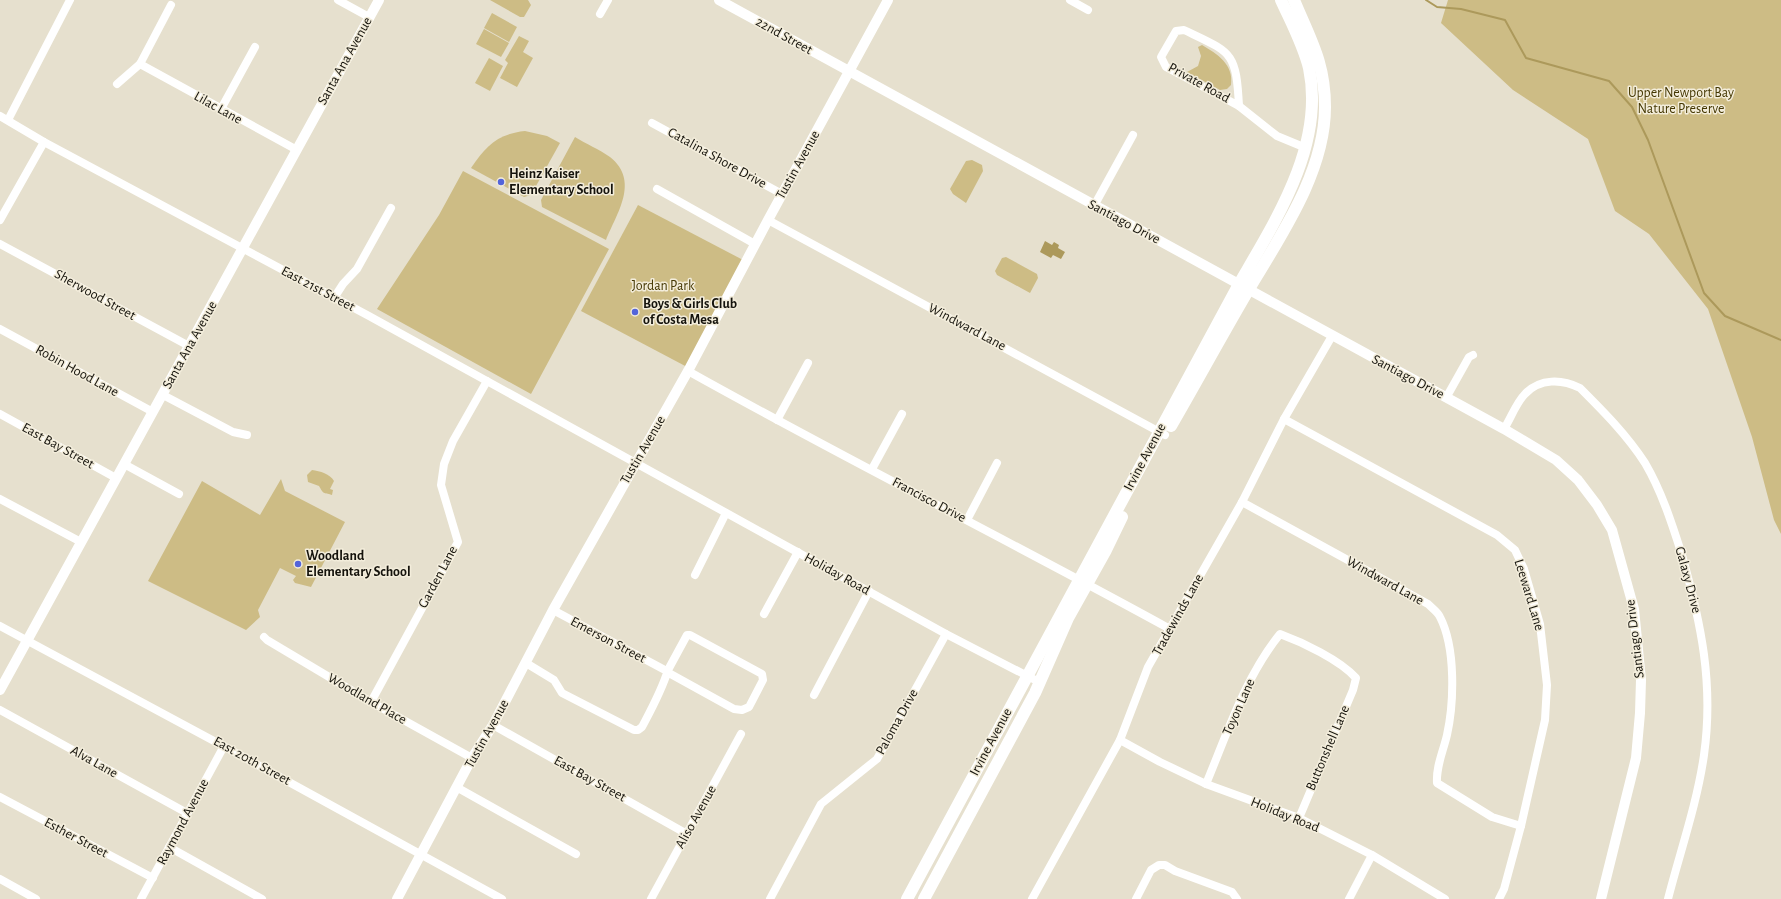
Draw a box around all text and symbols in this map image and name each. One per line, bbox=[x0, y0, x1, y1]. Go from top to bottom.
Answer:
street label: Santa Ana Avenue bbox=[315, 15, 375, 107]
street label: 22nd Street bbox=[753, 15, 815, 58]
street label: Private Road bbox=[1166, 60, 1232, 106]
park label: Upper Newport Bay Nature Preserve bbox=[1628, 86, 1734, 116]
street label: Lilac Lane bbox=[192, 89, 244, 127]
street label: Catalina Shore Drive bbox=[665, 125, 769, 191]
street label: Tustin Avenue bbox=[773, 128, 823, 202]
place label: Heinz Kaiser Elementary School bbox=[509, 167, 614, 197]
marker: Heinz Kaiser Elementary School bbox=[496, 177, 506, 187]
street label: Santiago Drive bbox=[1086, 197, 1162, 247]
street label: East 21st Street bbox=[279, 264, 358, 314]
street label: Sherwood Street bbox=[52, 267, 138, 323]
park label: Jordan Park bbox=[632, 279, 695, 293]
place label: Boys & Girls Club of Costa Mesa bbox=[643, 297, 737, 327]
street label: Santa Ana Avenue bbox=[160, 299, 220, 391]
street label: Windward Lane bbox=[926, 301, 1008, 353]
marker: Boys & Girls Club of Costa Mesa bbox=[630, 307, 640, 317]
street label: Robin Hood Lane bbox=[33, 342, 121, 400]
street label: Santiago Drive bbox=[1370, 352, 1446, 402]
street label: Tustin Avenue bbox=[618, 413, 668, 487]
street label: East Bay Street bbox=[20, 420, 97, 472]
street label: Irvine Avenue bbox=[1121, 421, 1169, 493]
street label: Francisco Drive bbox=[890, 475, 968, 525]
street label: Garden Lane bbox=[416, 544, 460, 610]
street label: Galaxy Drive bbox=[1672, 545, 1704, 615]
place label: Woodland Elementary School bbox=[306, 549, 411, 579]
street label: Holiday Road bbox=[802, 550, 872, 598]
street label: Windward Lane bbox=[1344, 554, 1426, 608]
street label: Leeward Lane bbox=[1511, 558, 1547, 632]
marker: Woodland Elementary School bbox=[293, 559, 303, 569]
street label: Tradewinds Lane bbox=[1150, 572, 1206, 658]
street label: Santiago Drive bbox=[1623, 599, 1647, 679]
street label: Emerson Street bbox=[568, 614, 648, 666]
street label: Woodland Place bbox=[325, 671, 409, 727]
street label: Toyon Lane bbox=[1220, 677, 1258, 737]
street label: Paloma Drive bbox=[873, 687, 921, 757]
street label: Tustin Avenue bbox=[462, 697, 512, 771]
street label: Buttonshell Lane bbox=[1304, 703, 1352, 793]
street label: Irvine Avenue bbox=[967, 706, 1015, 778]
street label: East 20th Street bbox=[211, 734, 293, 788]
street label: Alva Lane bbox=[68, 743, 120, 781]
street label: East Bay Street bbox=[552, 753, 629, 805]
street label: Raymond Avenue bbox=[154, 777, 212, 867]
street label: Aliso Avenue bbox=[673, 783, 719, 851]
street label: Holiday Road bbox=[1249, 795, 1321, 835]
street label: Esther Street bbox=[42, 815, 111, 861]

